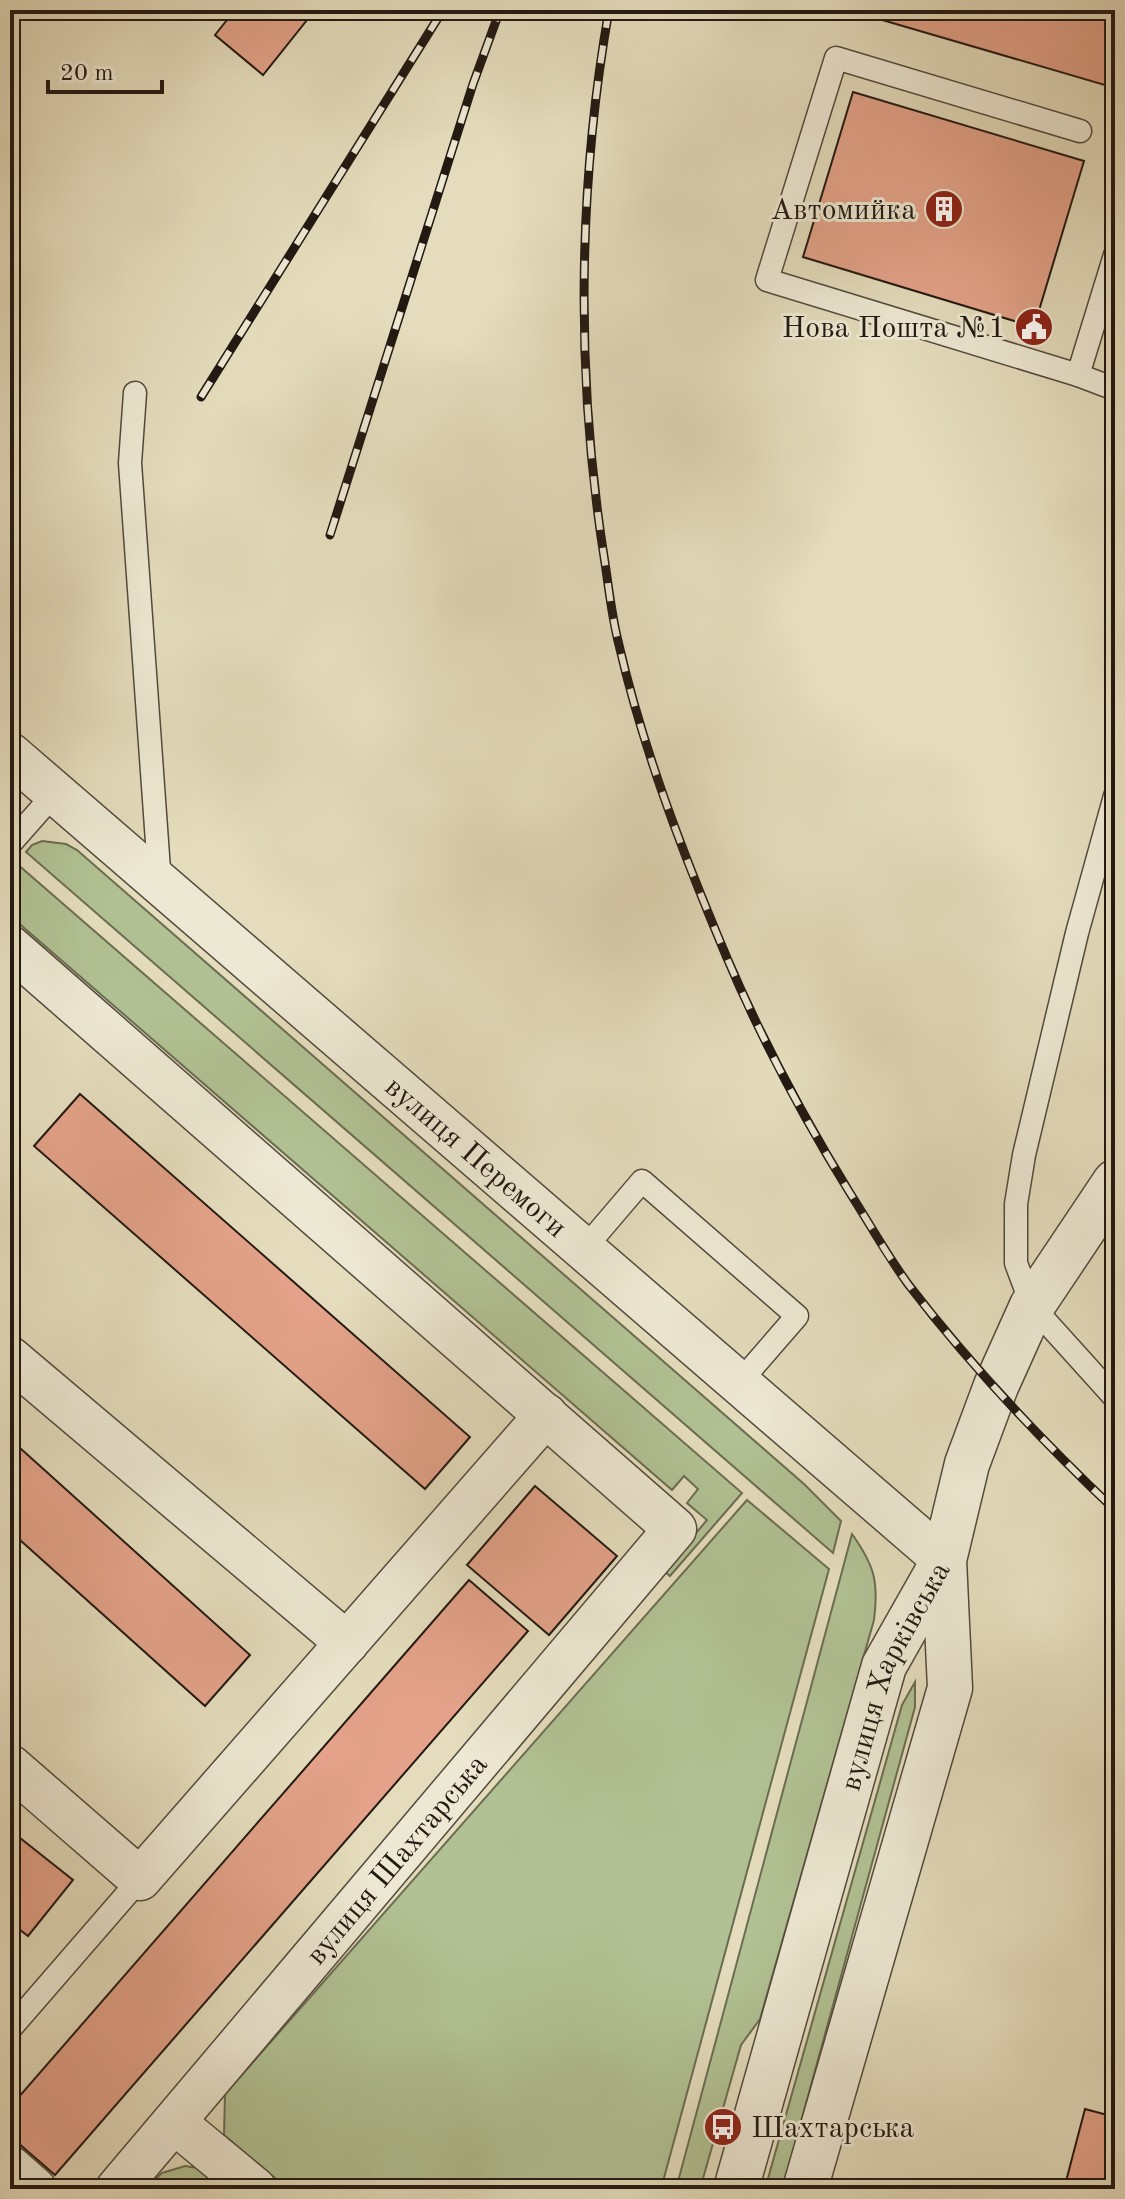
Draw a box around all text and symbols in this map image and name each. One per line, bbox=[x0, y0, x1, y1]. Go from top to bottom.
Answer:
scale bar bbox=[48, 44, 162, 94]
text: 20 m bbox=[60, 62, 114, 86]
building icon: Автомийка bbox=[923, 188, 965, 230]
place label: Автомийка bbox=[770, 196, 916, 226]
public building icon: Нова Пошта №1 bbox=[1013, 306, 1055, 348]
place label: Нова Пошта №1 bbox=[782, 314, 1006, 344]
street label: вулиця Перемоги bbox=[379, 1072, 571, 1244]
street label: вулиця Харківська bbox=[836, 1557, 957, 1794]
street label: вулиця Шахтарська bbox=[301, 1750, 494, 1971]
bus stop icon: Шахтарська bbox=[702, 2106, 744, 2148]
place label: Шахтарська bbox=[751, 2114, 915, 2144]

